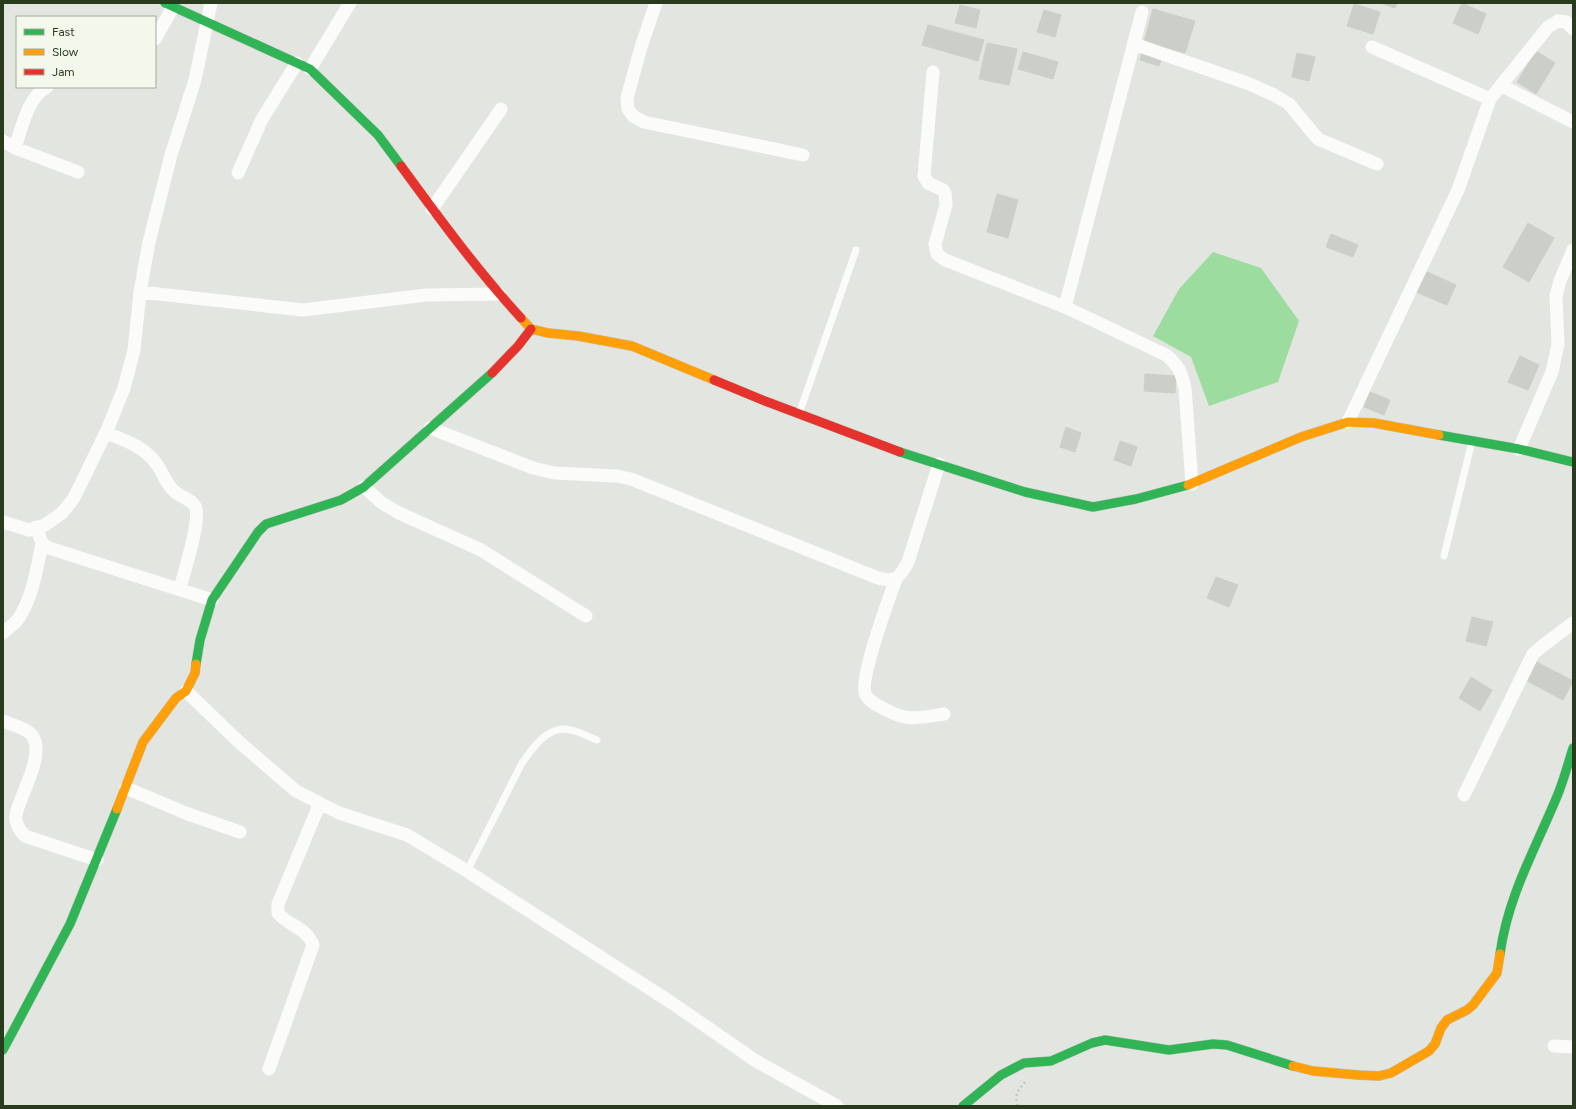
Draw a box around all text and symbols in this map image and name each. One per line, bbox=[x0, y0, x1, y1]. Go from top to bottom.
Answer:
legend bbox=[16, 16, 156, 88]
text: Fast bbox=[52, 25, 75, 39]
text: Slow bbox=[52, 45, 79, 59]
text: Jam bbox=[52, 65, 75, 79]

